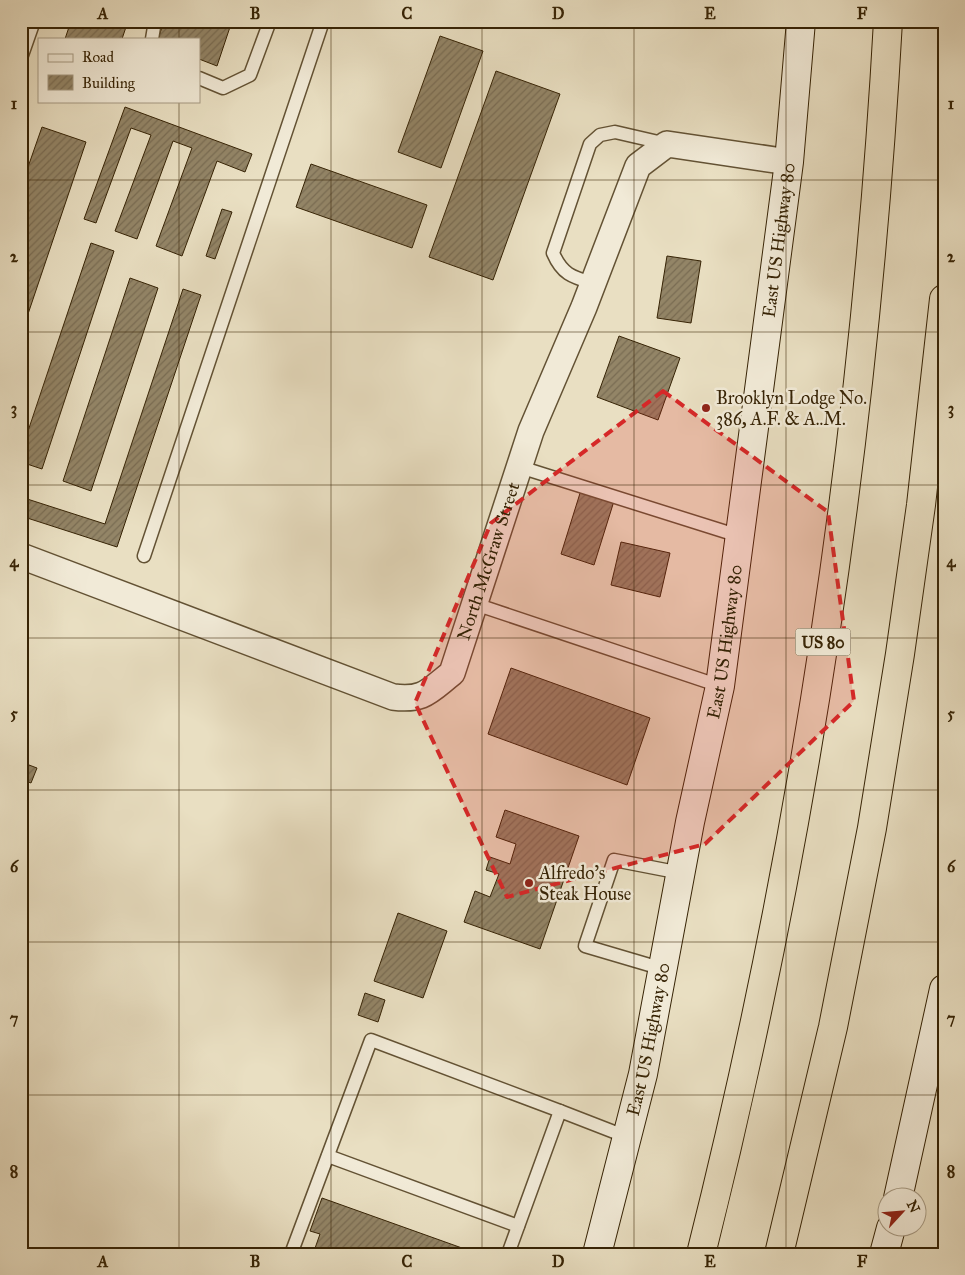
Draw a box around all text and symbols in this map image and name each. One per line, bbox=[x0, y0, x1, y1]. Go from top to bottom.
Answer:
text: A bbox=[97, 4, 109, 23]
text: B bbox=[250, 4, 260, 23]
text: C bbox=[402, 4, 413, 23]
text: D bbox=[552, 4, 565, 23]
text: E bbox=[704, 4, 716, 23]
text: F bbox=[857, 4, 868, 23]
legend bbox=[38, 38, 200, 102]
text: Road bbox=[82, 48, 114, 66]
text: Building bbox=[82, 74, 136, 92]
text: 1 bbox=[11, 94, 18, 113]
text: 1 bbox=[948, 94, 955, 113]
street label: East US Highway 80 bbox=[758, 161, 800, 319]
text: 2 bbox=[10, 247, 19, 266]
text: 2 bbox=[947, 247, 956, 266]
place label: Brooklyn Lodge No. 386, A.F. & A..M. bbox=[716, 387, 867, 430]
text: 3 bbox=[11, 399, 17, 419]
text: 3 bbox=[948, 399, 954, 419]
marker: Brooklyn Lodge No. 386, A.F. & A..M. bbox=[700, 402, 712, 414]
street label: North McGraw Street bbox=[452, 479, 525, 643]
text: 4 bbox=[10, 552, 20, 572]
text: 4 bbox=[947, 552, 957, 572]
street label: East US Highway 80 bbox=[702, 563, 747, 721]
road number: US 80 bbox=[796, 628, 850, 656]
text: 5 bbox=[10, 704, 18, 723]
text: 5 bbox=[947, 704, 955, 723]
text: 6 bbox=[10, 857, 19, 876]
text: 6 bbox=[947, 857, 956, 876]
place label: Alfredo's Steak House bbox=[538, 862, 631, 905]
marker: Alfredo's Steak House bbox=[523, 877, 535, 889]
street label: East US Highway 80 bbox=[622, 961, 675, 1118]
text: 7 bbox=[10, 1009, 19, 1028]
text: 7 bbox=[947, 1009, 956, 1028]
text: 8 bbox=[10, 1162, 18, 1181]
text: 8 bbox=[947, 1162, 955, 1181]
north arrow bbox=[878, 1188, 928, 1238]
text: N bbox=[903, 1197, 924, 1216]
text: A bbox=[97, 1252, 109, 1271]
text: B bbox=[250, 1252, 260, 1271]
text: C bbox=[402, 1252, 413, 1271]
text: D bbox=[552, 1252, 565, 1271]
text: E bbox=[704, 1252, 716, 1271]
text: F bbox=[857, 1252, 868, 1271]

